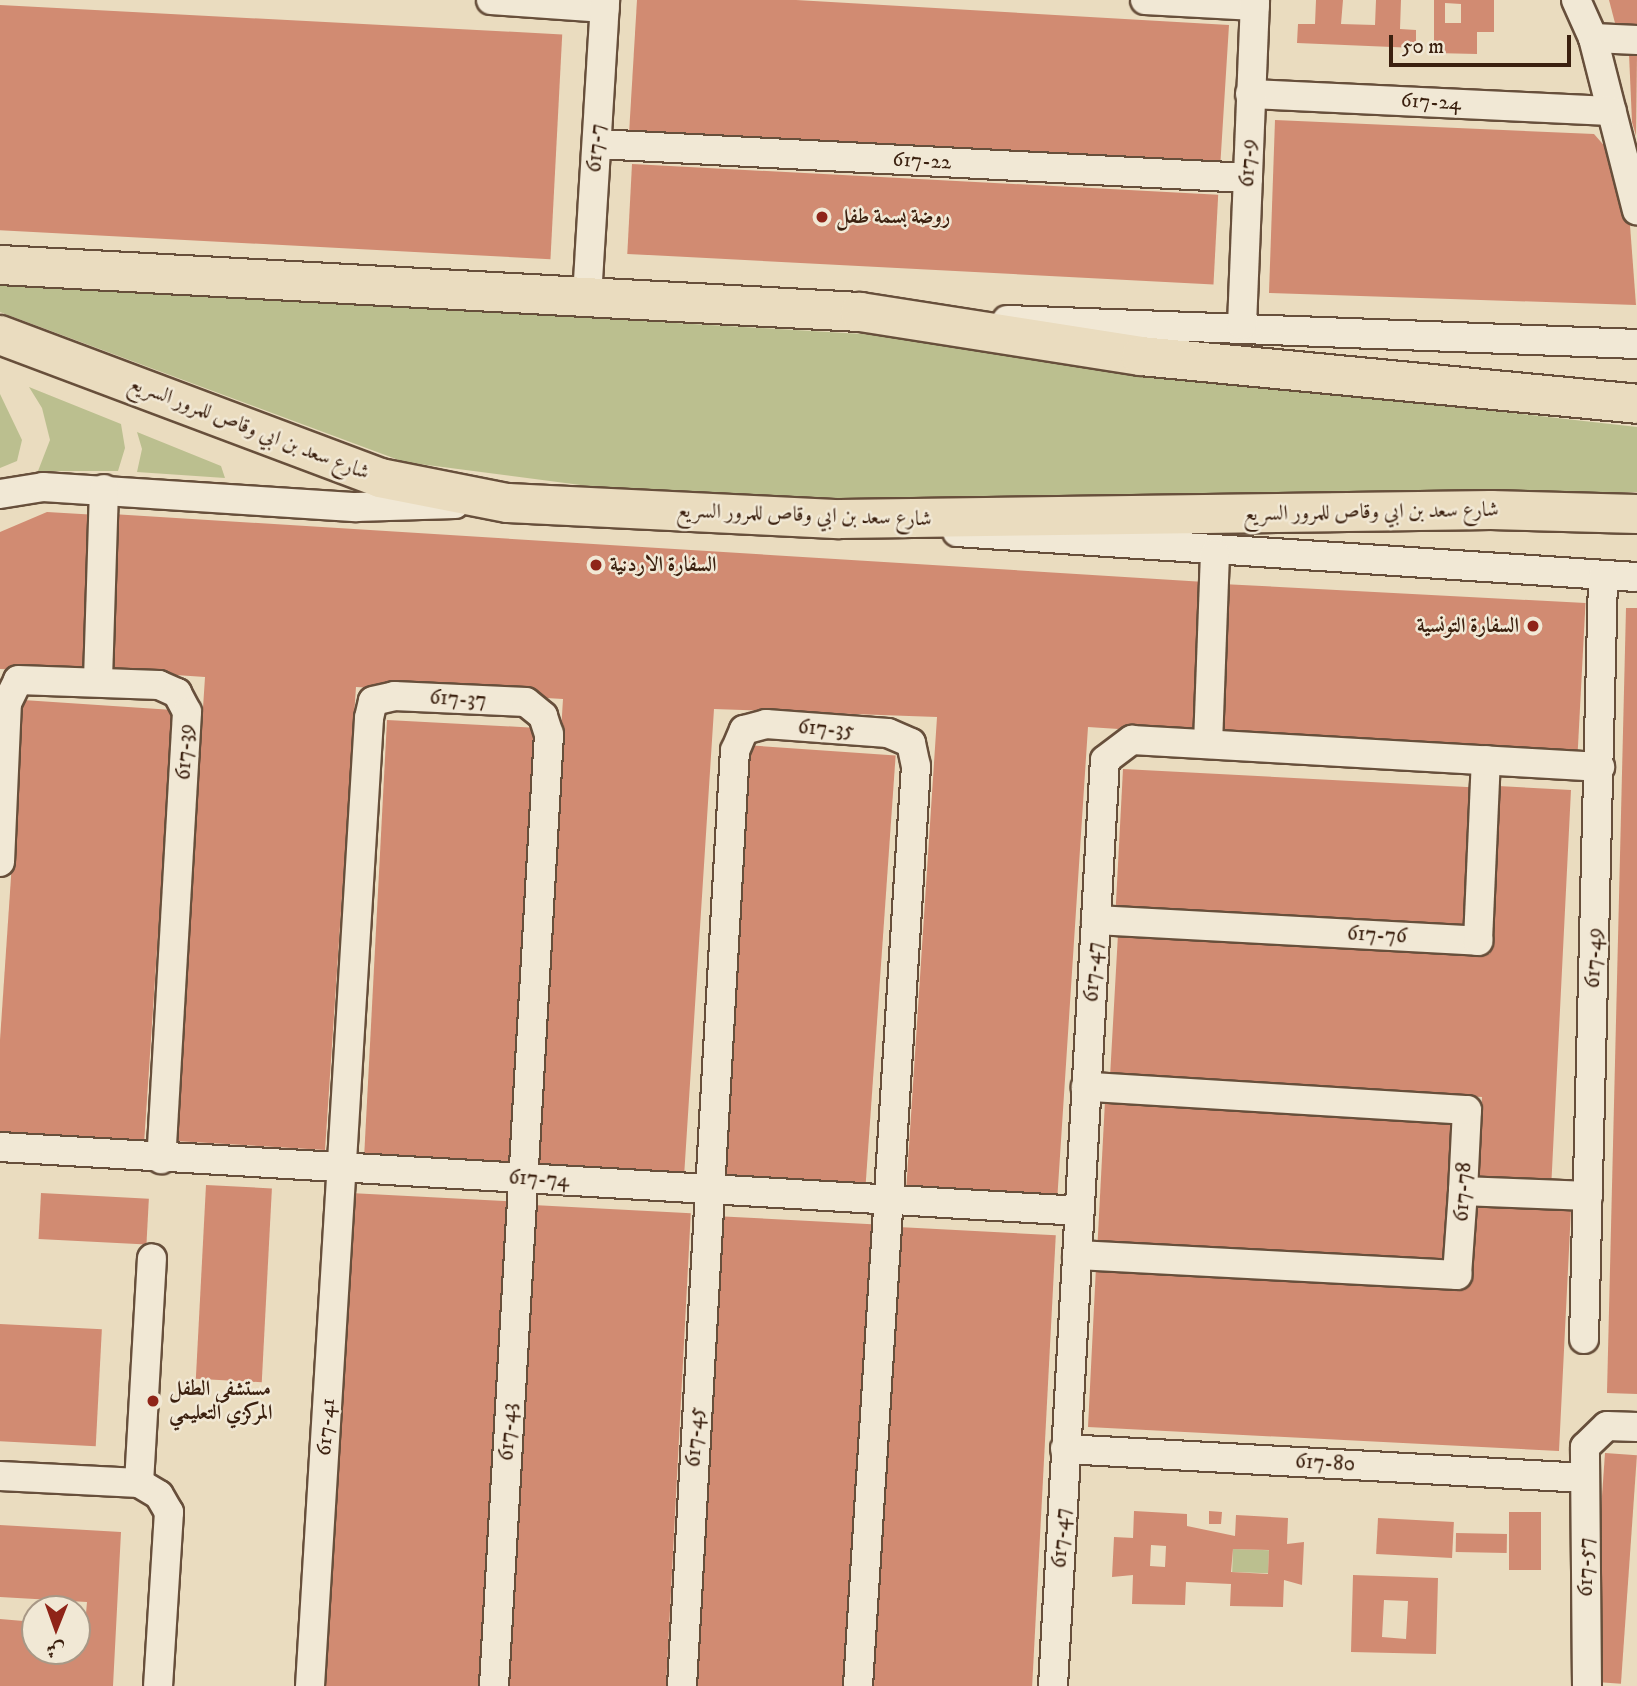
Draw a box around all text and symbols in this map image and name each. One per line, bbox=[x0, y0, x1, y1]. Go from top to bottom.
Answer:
scale bar bbox=[1392, 21, 1574, 65]
text: 50 m bbox=[1402, 34, 1444, 60]
street label: 617-24 bbox=[1400, 88, 1462, 116]
street label: 617-7 bbox=[582, 123, 610, 173]
street label: 617-9 bbox=[1235, 138, 1261, 188]
street label: 617-22 bbox=[892, 147, 952, 175]
place label: روضة بسمة طفل bbox=[836, 204, 950, 230]
marker: روضة بسمة طفل bbox=[814, 209, 830, 225]
street label: شارع سعد بن ابي وقاص للمرور السريع bbox=[125, 370, 373, 486]
street label: شارع سعد بن ابي وقاص للمرور السريع bbox=[1243, 497, 1499, 527]
street label: شارع سعد بن ابي وقاص للمرور السريع bbox=[676, 498, 932, 532]
place label: السفارة الاردنية bbox=[610, 552, 717, 578]
marker: السفارة الاردنية bbox=[588, 557, 604, 573]
place label: السفارة التونسية bbox=[1417, 613, 1519, 639]
marker: السفارة التونسية bbox=[1525, 618, 1541, 634]
street label: 617-37 bbox=[429, 685, 487, 713]
street label: 617-35 bbox=[797, 714, 855, 744]
street label: 617-39 bbox=[171, 723, 199, 781]
street label: 617-76 bbox=[1346, 921, 1408, 949]
street label: 617-49 bbox=[1580, 927, 1608, 989]
street label: 617-47 bbox=[1079, 941, 1107, 1003]
street label: 617-78 bbox=[1449, 1162, 1477, 1222]
street label: 617-74 bbox=[508, 1165, 570, 1193]
place label: مستشفى الطفل المركزي التعليمي bbox=[169, 1376, 273, 1426]
marker: مستشفى الطفل المركزي التعليمي bbox=[143, 1391, 163, 1411]
street label: 617-41 bbox=[311, 1397, 341, 1457]
street label: 617-43 bbox=[494, 1402, 522, 1462]
street label: 617-45 bbox=[681, 1406, 709, 1468]
street label: 617-80 bbox=[1294, 1449, 1356, 1477]
street label: 617-47 bbox=[1047, 1507, 1075, 1569]
street label: 617-57 bbox=[1573, 1537, 1599, 1597]
north arrow bbox=[21, 1595, 91, 1665]
text: ش bbox=[46, 1638, 65, 1661]

